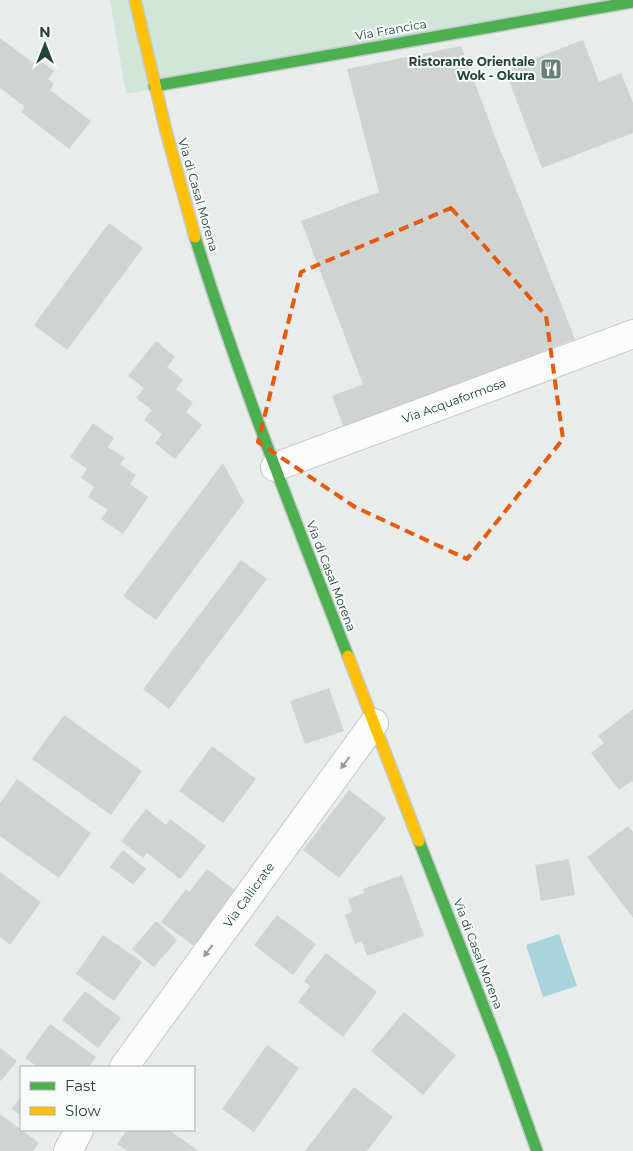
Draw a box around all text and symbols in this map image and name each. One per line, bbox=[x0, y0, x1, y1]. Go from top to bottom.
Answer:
street label: Via Francica bbox=[354, 16, 428, 43]
north arrow bbox=[20, 20, 70, 70]
text: N bbox=[39, 23, 51, 41]
place label: Ristorante Orientale Wok - Okura bbox=[409, 54, 535, 83]
restaurant icon: Ristorante Orientale Wok - Okura bbox=[539, 57, 563, 81]
street label: Via di Casal Morena bbox=[175, 137, 222, 253]
street label: Via Acquaformosa bbox=[400, 375, 508, 426]
street label: Via di Casal Morena bbox=[303, 519, 359, 633]
one-way arrow bbox=[340, 756, 350, 770]
street label: Via Callicrate bbox=[220, 859, 277, 930]
street label: Via di Casal Morena bbox=[450, 897, 506, 1011]
one-way arrow bbox=[203, 944, 213, 958]
legend bbox=[20, 1066, 195, 1131]
text: Fast bbox=[65, 1076, 96, 1095]
text: Slow bbox=[65, 1101, 101, 1120]

